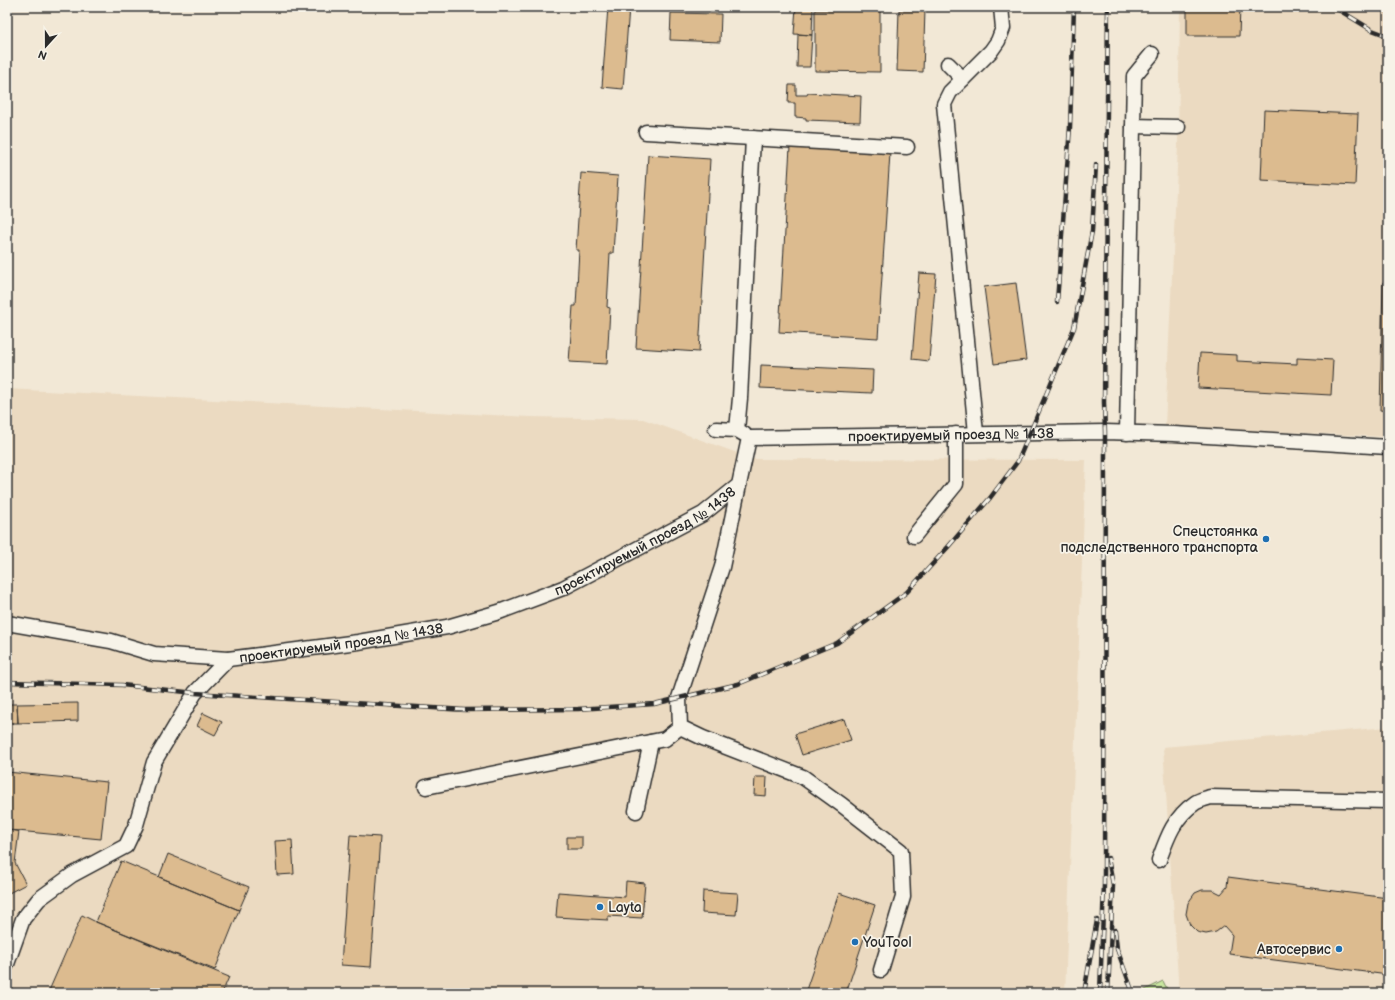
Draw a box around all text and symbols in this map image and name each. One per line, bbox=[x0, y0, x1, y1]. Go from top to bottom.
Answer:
north arrow bbox=[26, 26, 66, 66]
text: N bbox=[36, 47, 49, 62]
street label: проектируемый проезд № 1438 bbox=[848, 424, 1054, 445]
street label: проектируемый проезд № 1438 bbox=[552, 483, 739, 599]
place label: Спецстоянка подследственного транспорта bbox=[1060, 523, 1259, 556]
marker: Спецстоянка подследственного транспорта bbox=[1261, 534, 1271, 544]
street label: проектируемый проезд № 1438 bbox=[238, 619, 444, 666]
place label: Layta bbox=[608, 899, 642, 916]
marker: Layta bbox=[595, 902, 605, 912]
place label: YouTool bbox=[862, 934, 912, 951]
marker: YouTool bbox=[850, 937, 860, 947]
place label: Автосервис bbox=[1256, 941, 1331, 958]
marker: Автосервис bbox=[1334, 944, 1344, 954]

